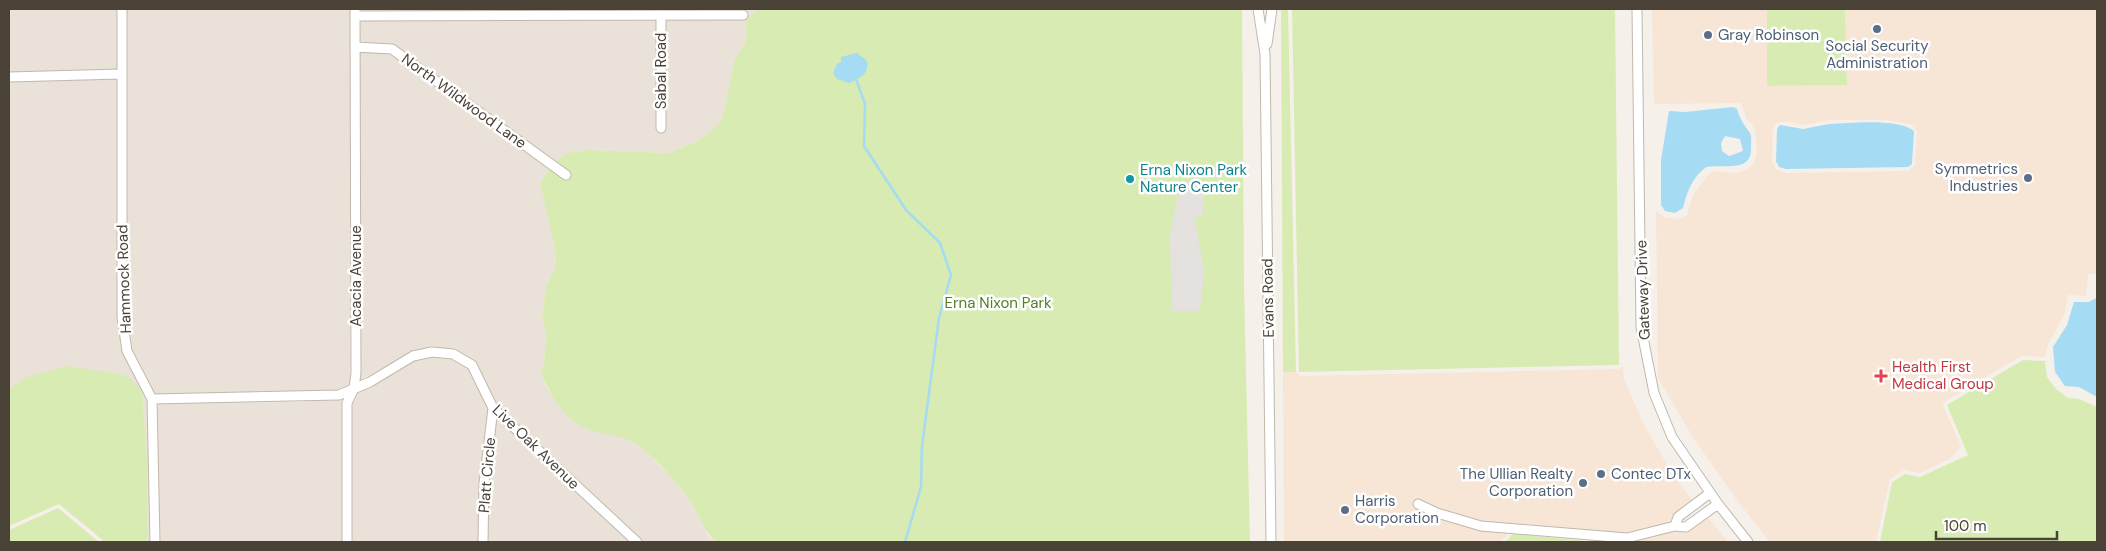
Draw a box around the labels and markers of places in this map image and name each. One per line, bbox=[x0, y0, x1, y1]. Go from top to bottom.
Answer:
marker: Social Security Administration bbox=[1871, 23, 1883, 35]
place label: Gray Robinson bbox=[1718, 25, 1819, 45]
marker: Gray Robinson bbox=[1702, 29, 1714, 41]
place label: Social Security Administration bbox=[1825, 36, 1929, 73]
place label: Symmetrics Industries bbox=[1935, 159, 2018, 196]
place label: Erna Nixon Park Nature Center bbox=[1140, 160, 1247, 197]
marker: Symmetrics Industries bbox=[2022, 172, 2034, 184]
marker: Erna Nixon Park Nature Center bbox=[1124, 173, 1136, 185]
place label: Health First Medical Group bbox=[1892, 357, 1994, 394]
marker: Health First Medical Group bbox=[1874, 369, 1888, 383]
place label: The Ullian Realty Corporation bbox=[1460, 464, 1574, 501]
place label: Contec DTx bbox=[1611, 464, 1692, 484]
marker: Contec DTx bbox=[1595, 468, 1607, 480]
marker: The Ullian Realty Corporation bbox=[1577, 477, 1589, 489]
place label: Harris Corporation bbox=[1355, 491, 1439, 528]
marker: Harris Corporation bbox=[1339, 504, 1351, 516]

